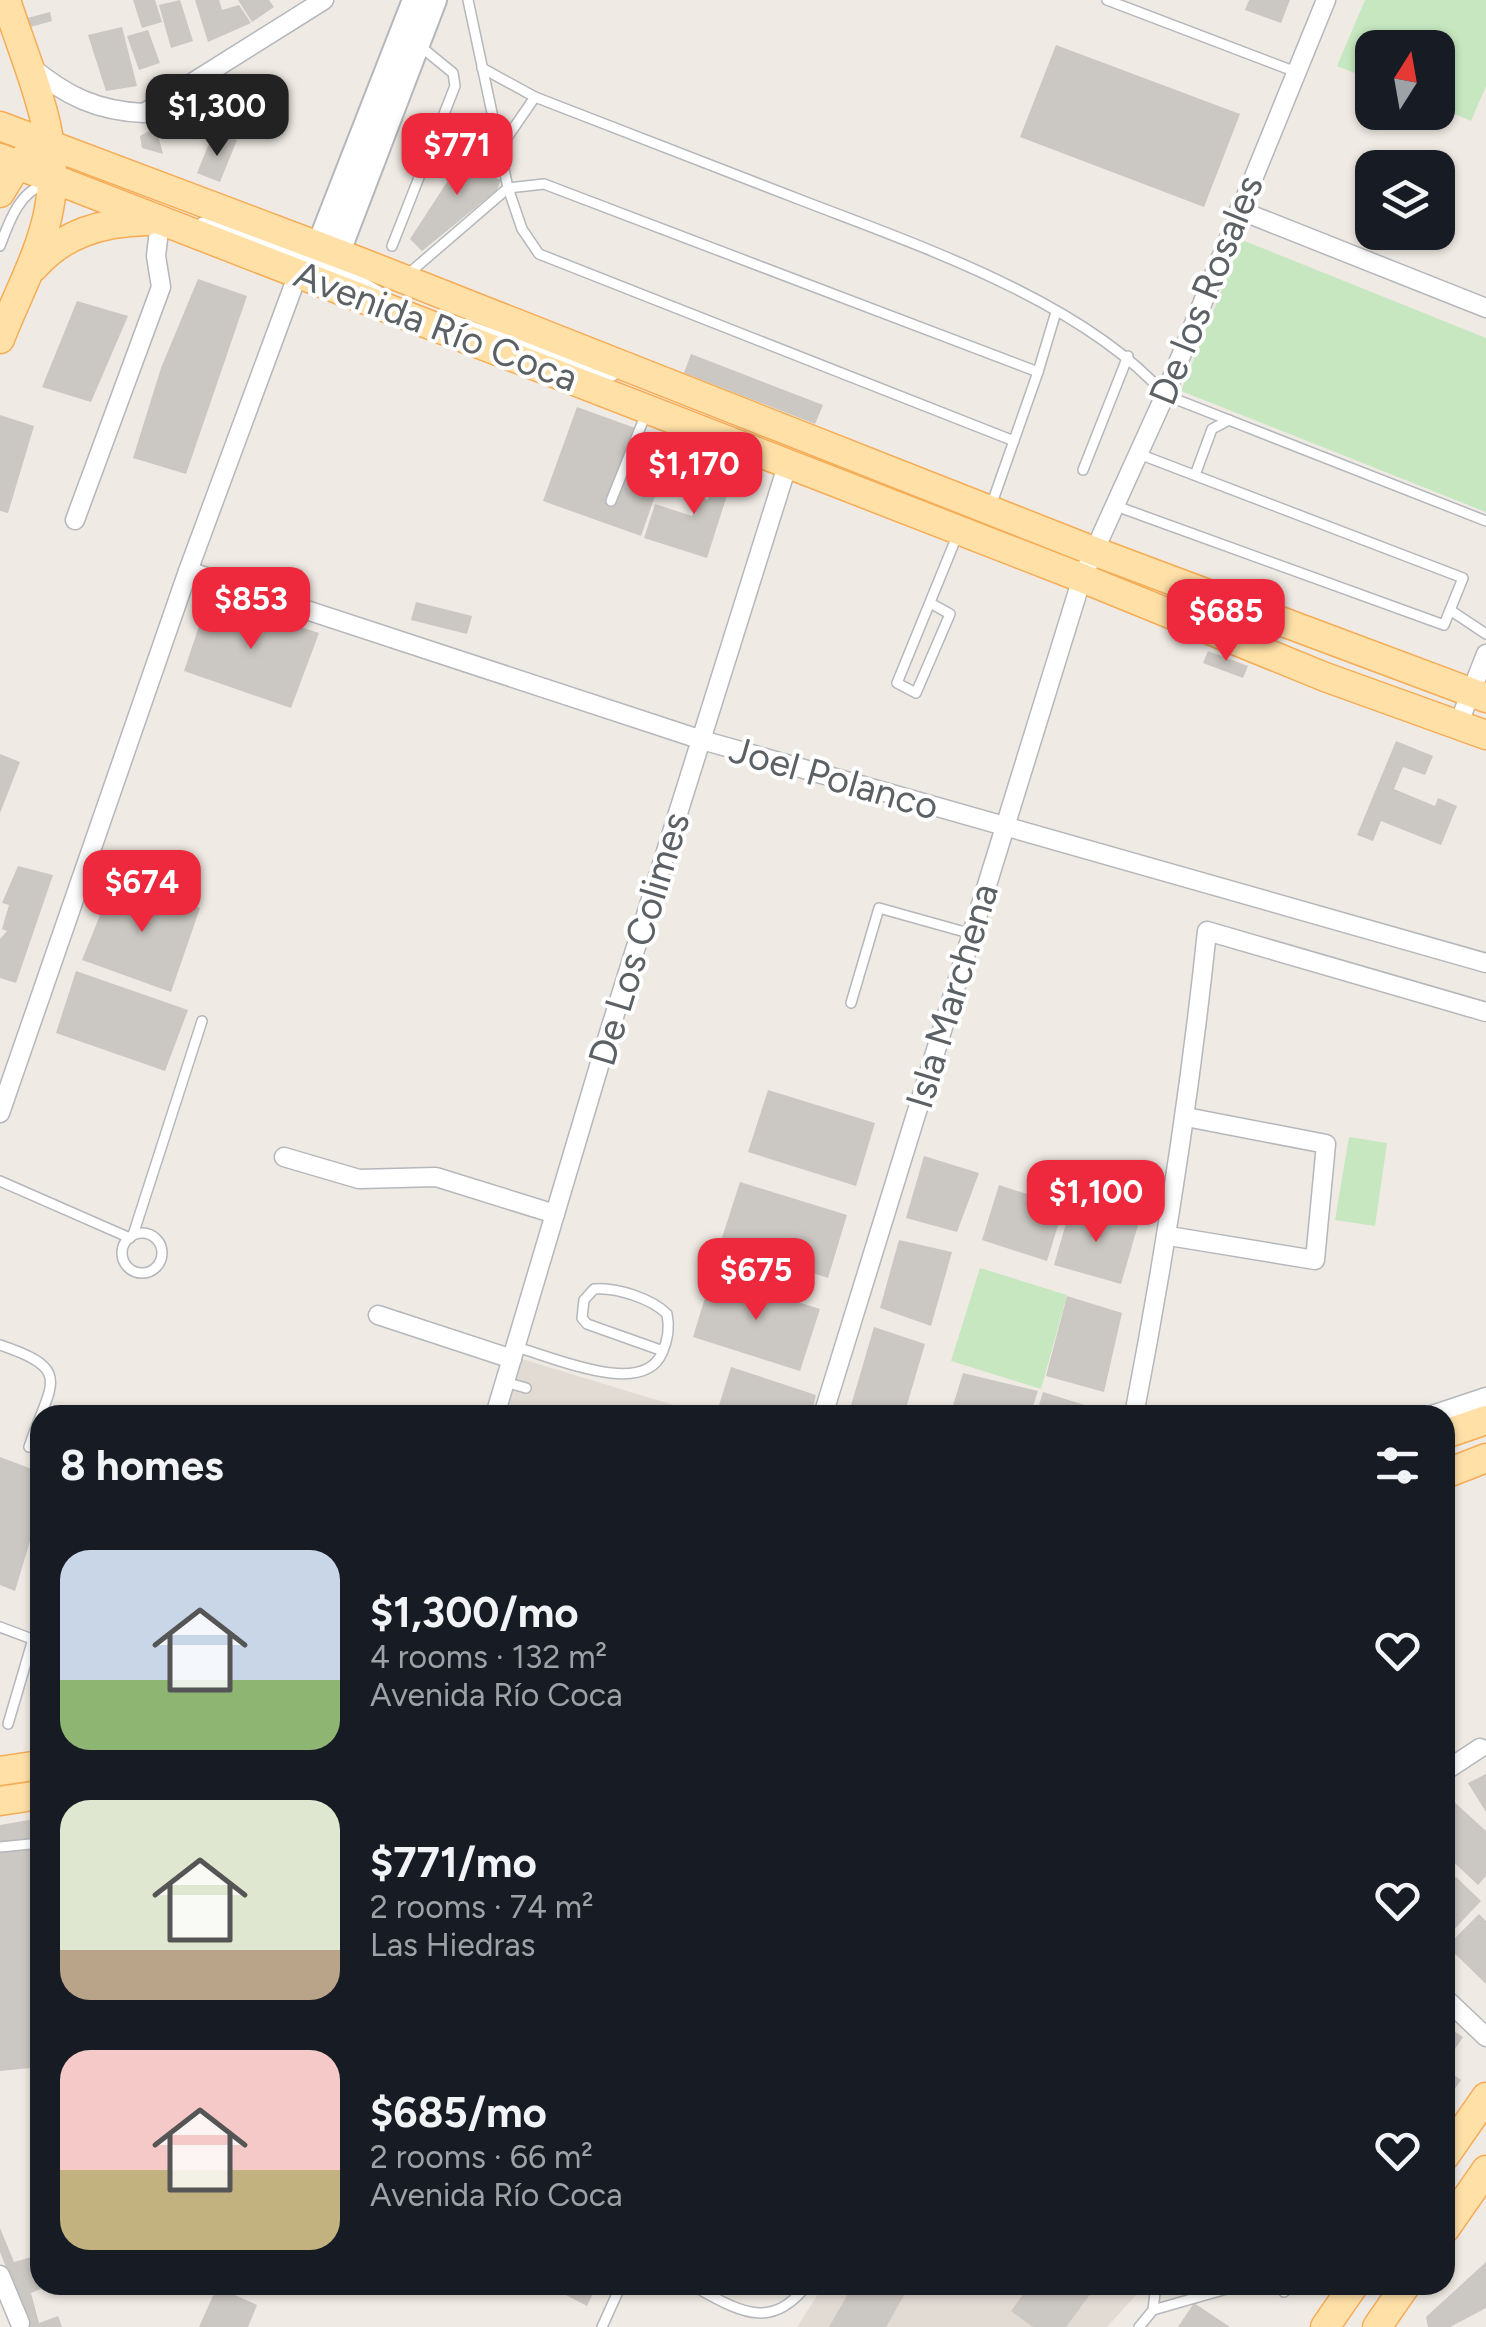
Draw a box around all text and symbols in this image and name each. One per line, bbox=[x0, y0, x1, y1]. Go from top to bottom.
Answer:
north arrow bbox=[1355, 30, 1455, 130]
map controls bbox=[1355, 30, 1455, 250]
pin: $1,300 bbox=[136, 74, 298, 159]
text: $1,300 bbox=[168, 87, 266, 125]
pin: $771 bbox=[398, 113, 516, 198]
text: $771 bbox=[424, 126, 490, 164]
button: layers bbox=[1355, 150, 1455, 250]
street label: De los Rosales bbox=[1139, 168, 1273, 412]
street label: Avenida Río Coca bbox=[288, 251, 584, 401]
pin: $1,170 bbox=[613, 432, 775, 517]
text: $1,170 bbox=[648, 445, 740, 483]
pin: $853 bbox=[192, 567, 310, 652]
pin: $685 bbox=[1167, 579, 1285, 664]
text: $853 bbox=[214, 580, 288, 618]
text: $685 bbox=[1189, 592, 1263, 630]
street label: Joel Polanco bbox=[724, 726, 944, 830]
street label: De Los Colimes bbox=[579, 807, 699, 1071]
pin: $674 bbox=[83, 850, 201, 935]
text: $674 bbox=[105, 863, 179, 901]
street label: Isla Marchena bbox=[896, 878, 1008, 1114]
pin: $1,100 bbox=[1015, 1160, 1177, 1245]
text: $1,100 bbox=[1049, 1173, 1143, 1211]
pin: $675 bbox=[697, 1238, 815, 1323]
text: $675 bbox=[720, 1251, 792, 1289]
icon: filters bbox=[1370, 1438, 1425, 1493]
text: 8 homes bbox=[60, 1440, 224, 1491]
text: $1,300/mo bbox=[370, 1587, 579, 1638]
icon: home bbox=[140, 1590, 260, 1710]
icon: heart bbox=[1370, 1623, 1425, 1678]
text: 4 rooms · 132 m² bbox=[370, 1638, 607, 1676]
text: Avenida Río Coca bbox=[370, 1676, 622, 1714]
text: $771/mo bbox=[370, 1837, 537, 1888]
icon: home bbox=[140, 1840, 260, 1960]
icon: heart bbox=[1370, 1873, 1425, 1928]
text: 2 rooms · 74 m² bbox=[370, 1888, 594, 1926]
text: Las Hiedras bbox=[370, 1926, 536, 1964]
text: $685/mo bbox=[370, 2087, 547, 2138]
icon: home bbox=[140, 2090, 260, 2210]
icon: heart bbox=[1370, 2123, 1425, 2178]
text: 2 rooms · 66 m² bbox=[370, 2138, 593, 2176]
text: Avenida Río Coca bbox=[370, 2176, 622, 2214]

